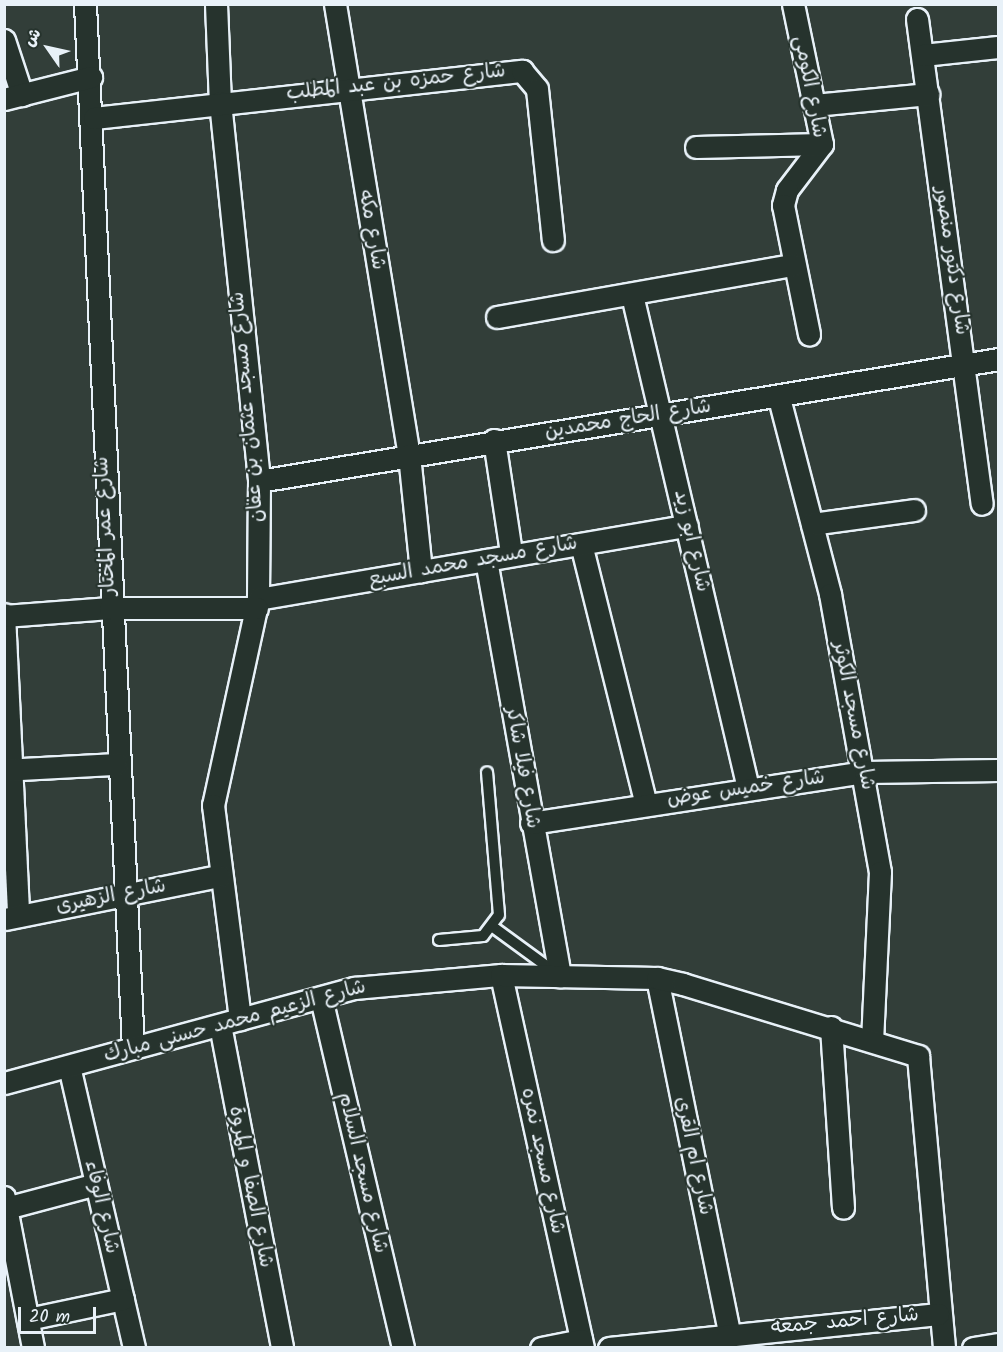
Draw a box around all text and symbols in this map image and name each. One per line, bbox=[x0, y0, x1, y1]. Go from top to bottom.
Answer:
north arrow bbox=[18, 18, 78, 78]
text: ش bbox=[17, 23, 48, 52]
street label: شارع الكومى bbox=[787, 34, 831, 140]
street label: شارع حمزه بن عبد المطلب bbox=[285, 60, 507, 106]
street label: شارع دكتور منصور bbox=[929, 185, 973, 337]
street label: شارع مكه bbox=[352, 188, 390, 272]
street label: شارع مسجد عثمان بن عفان bbox=[226, 291, 270, 523]
street label: شارع الحاج محمدين bbox=[543, 395, 713, 445]
street label: شارع عمر المختار bbox=[90, 456, 122, 596]
street label: شارع ابو زيد bbox=[668, 488, 714, 594]
street label: شارع مسجد محمد السبع bbox=[367, 532, 579, 592]
street label: شارع مسجد الكوثر bbox=[827, 640, 879, 792]
street label: شارع فيلا شاكر bbox=[500, 705, 544, 831]
street label: شارع خميس عوض bbox=[666, 766, 826, 812]
street label: شارع الزهيرى bbox=[54, 875, 168, 919]
street label: شارع الزعيم محمد حسنى مبارك bbox=[101, 975, 369, 1069]
street label: شارع مسجد نمره bbox=[515, 1086, 569, 1236]
street label: شارع مسجد السلام bbox=[332, 1090, 392, 1256]
street label: شارع ام القرى bbox=[669, 1095, 717, 1217]
street label: شارع الصفا و المروة bbox=[223, 1104, 277, 1270]
street label: شارع الوفاء bbox=[79, 1158, 123, 1256]
scale bar bbox=[21, 1295, 99, 1333]
text: 20 m bbox=[29, 1303, 70, 1332]
street label: شارع احمد جمعه bbox=[770, 1304, 920, 1340]

